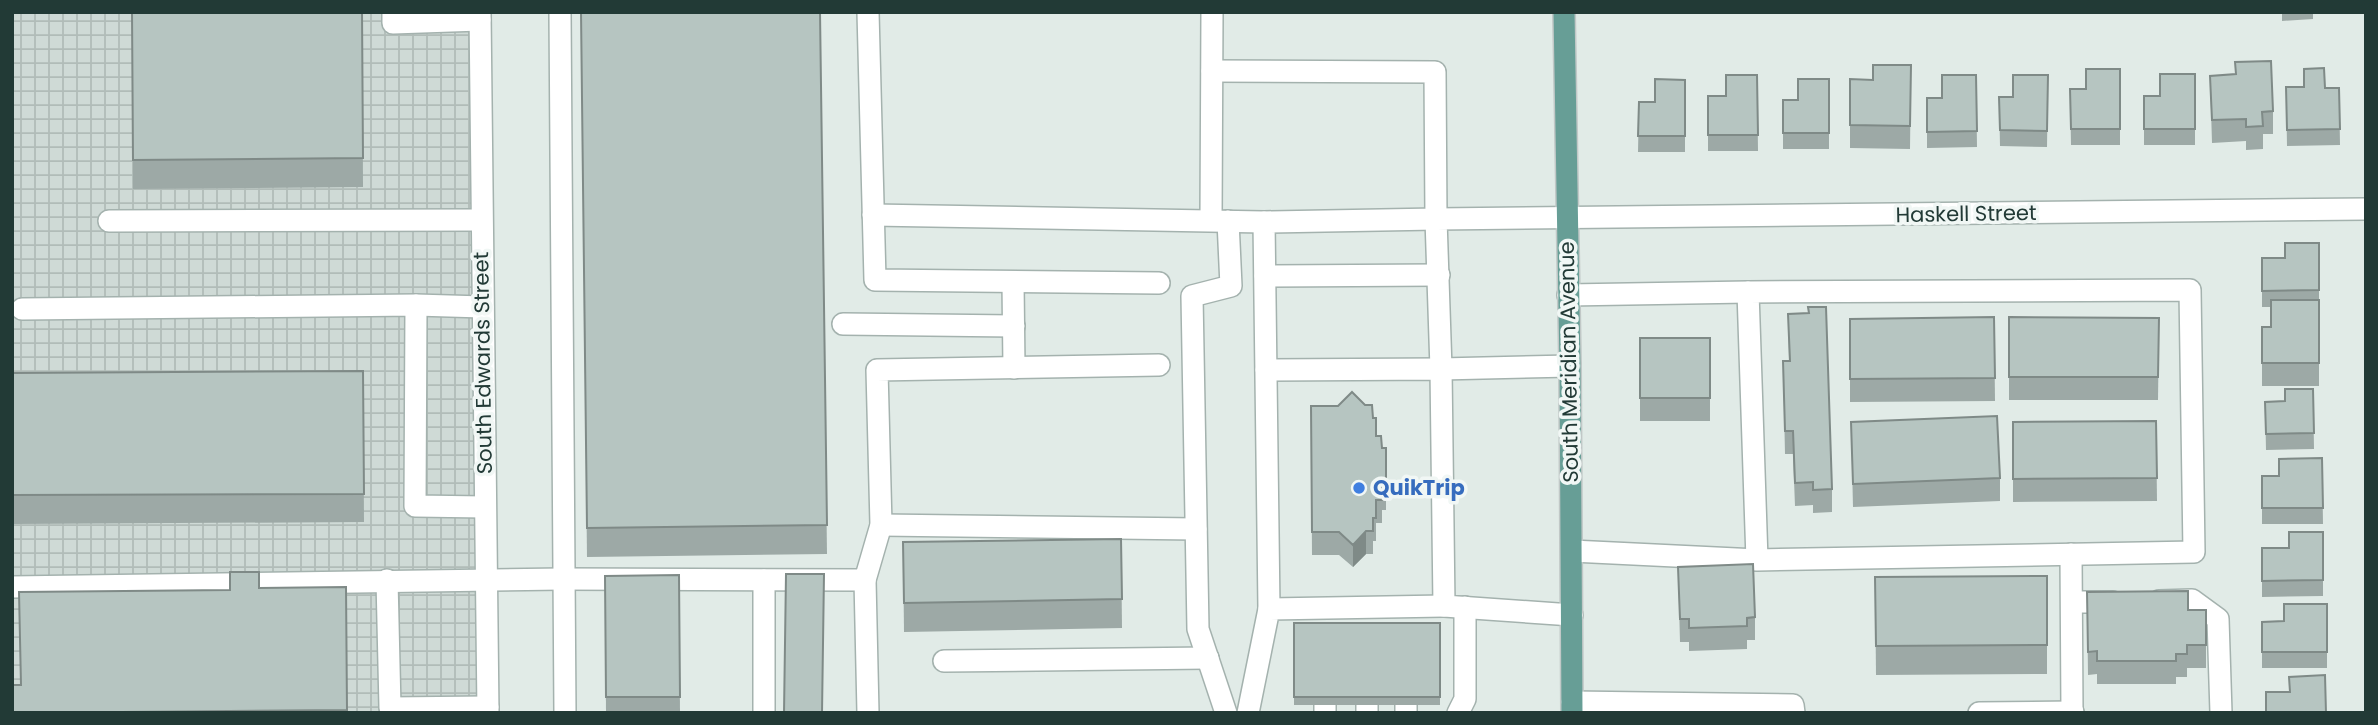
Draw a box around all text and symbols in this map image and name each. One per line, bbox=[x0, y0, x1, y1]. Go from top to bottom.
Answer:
street label: Haskell Street bbox=[1895, 198, 2037, 229]
street label: South Meridian Avenue bbox=[1552, 241, 1585, 483]
street label: South Edwards Street bbox=[466, 252, 499, 474]
place label: QuikTrip bbox=[1373, 473, 1465, 502]
marker: QuikTrip bbox=[1351, 480, 1367, 496]

